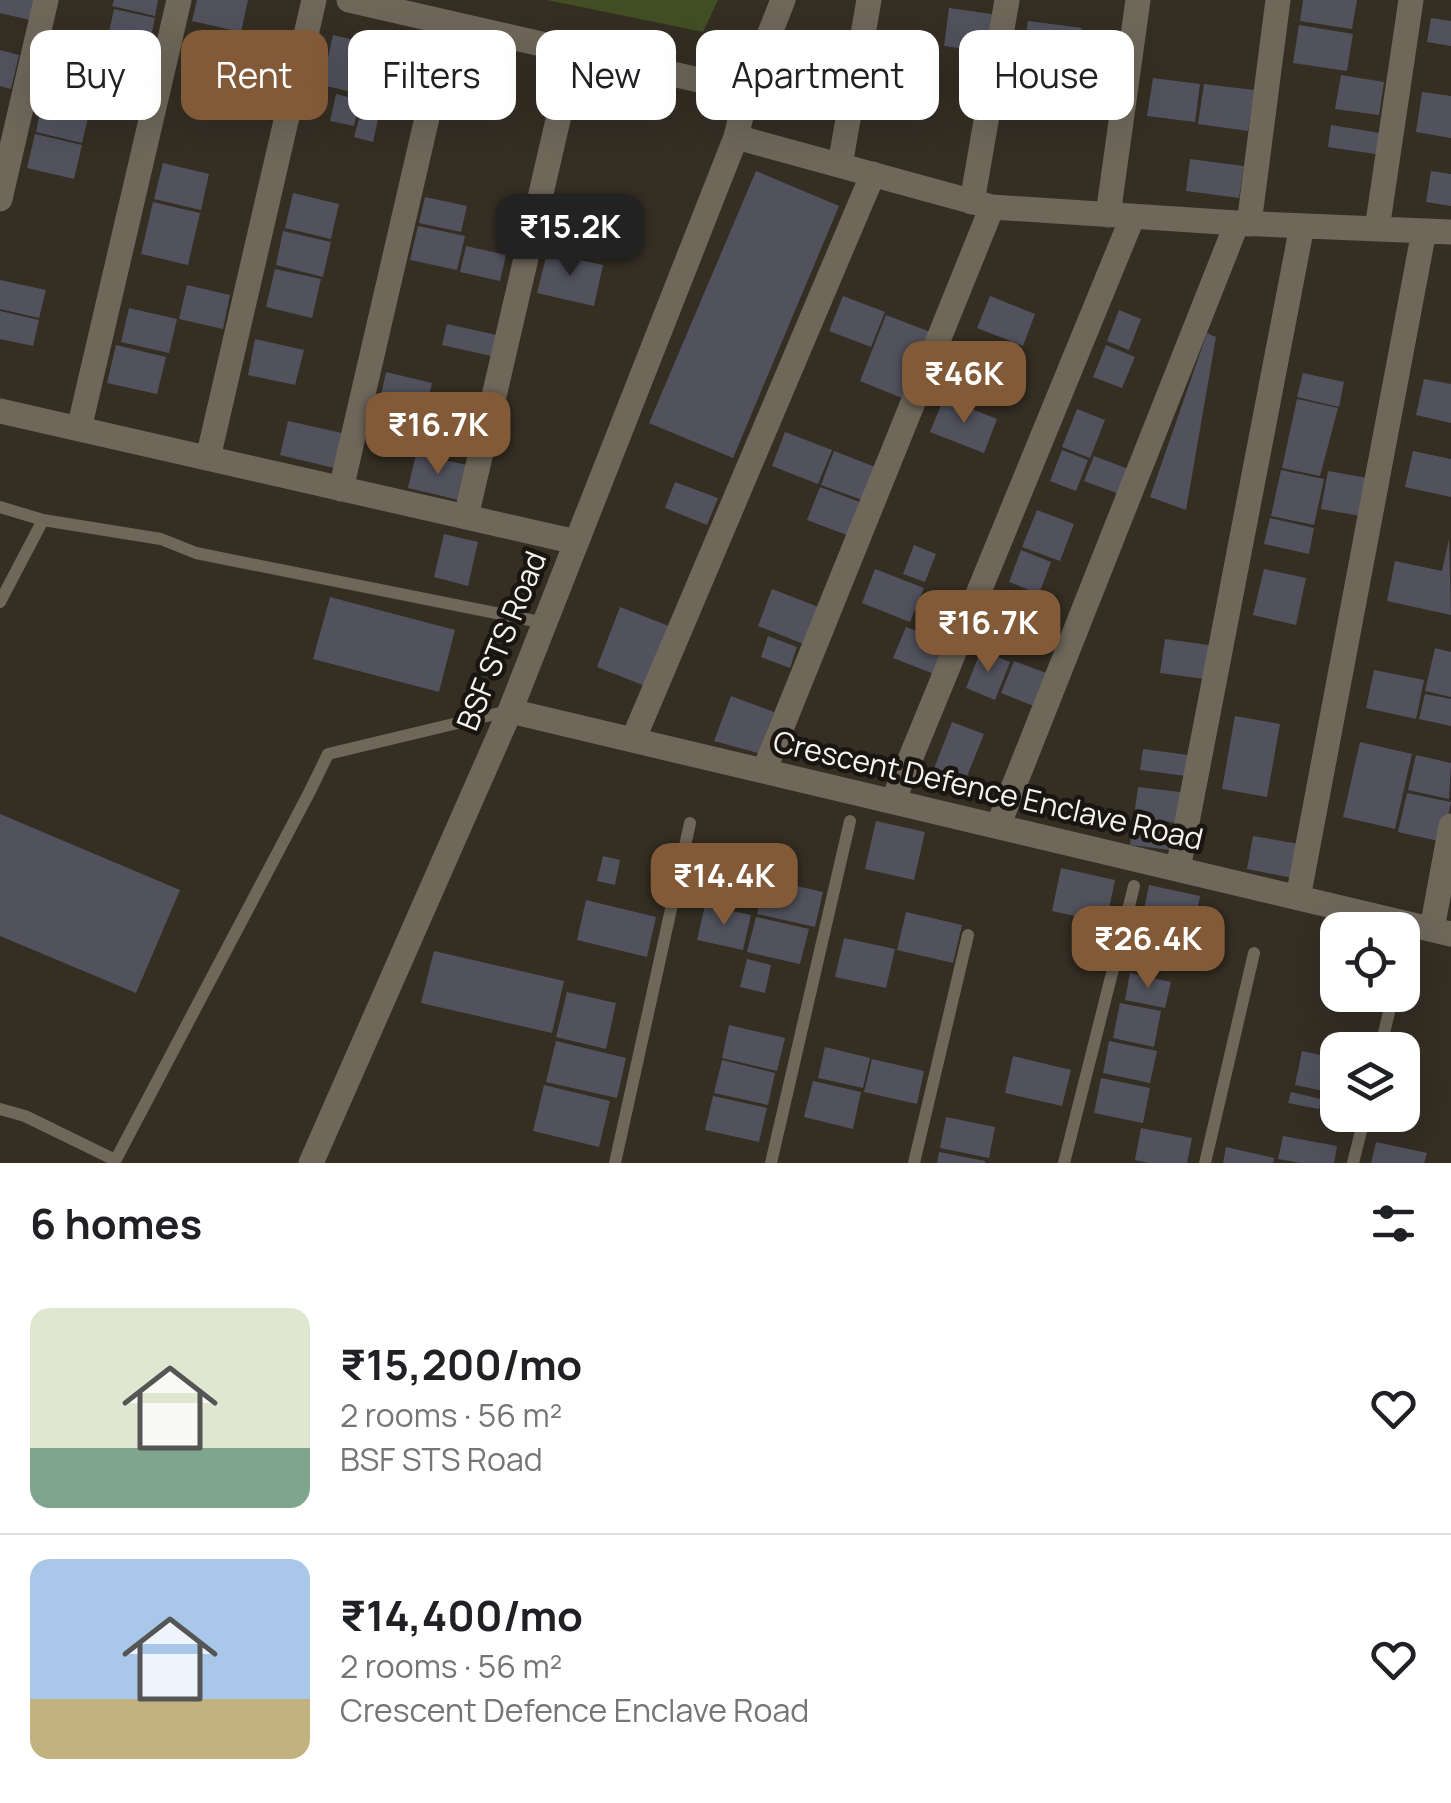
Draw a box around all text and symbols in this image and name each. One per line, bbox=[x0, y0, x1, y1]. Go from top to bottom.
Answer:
chip: Buy bbox=[30, 30, 161, 120]
chip: Rent bbox=[181, 30, 328, 120]
chip: Filters bbox=[348, 30, 516, 120]
chip: New bbox=[536, 30, 676, 120]
chip: Apartment bbox=[696, 30, 939, 120]
chip: House bbox=[959, 30, 1134, 120]
pin: ₹15.2K bbox=[489, 194, 651, 279]
text: ₹15.2K bbox=[519, 204, 621, 248]
pin: ₹46K bbox=[905, 341, 1023, 426]
text: ₹46K bbox=[924, 351, 1004, 395]
pin: ₹16.7K bbox=[357, 392, 519, 477]
text: ₹16.7K bbox=[387, 402, 489, 446]
street label: BSF STS Road bbox=[446, 545, 555, 736]
pin: ₹16.7K bbox=[907, 590, 1069, 675]
text: ₹16.7K bbox=[937, 600, 1039, 644]
street label: Crescent Defence Enclave Road bbox=[769, 720, 1207, 859]
pin: ₹14.4K bbox=[643, 843, 805, 928]
text: ₹14.4K bbox=[673, 853, 775, 897]
pin: ₹26.4K bbox=[1067, 906, 1229, 991]
map controls bbox=[1320, 912, 1420, 1132]
button: locate bbox=[1320, 912, 1420, 1012]
text: ₹26.4K bbox=[1094, 916, 1202, 960]
button: layers bbox=[1320, 1032, 1420, 1132]
text: 6 homes bbox=[30, 1194, 202, 1252]
icon: filters bbox=[1366, 1196, 1421, 1251]
text: ₹15,200/mo bbox=[340, 1335, 582, 1393]
icon: home bbox=[110, 1348, 230, 1468]
icon: heart bbox=[1366, 1381, 1421, 1436]
text: 2 rooms · 56 m² bbox=[340, 1393, 562, 1437]
text: BSF STS Road bbox=[340, 1437, 543, 1481]
text: ₹14,400/mo bbox=[340, 1586, 583, 1644]
icon: home bbox=[110, 1599, 230, 1719]
icon: heart bbox=[1366, 1632, 1421, 1687]
text: 2 rooms · 56 m² bbox=[340, 1644, 562, 1688]
text: Crescent Defence Enclave Road bbox=[340, 1688, 809, 1732]

